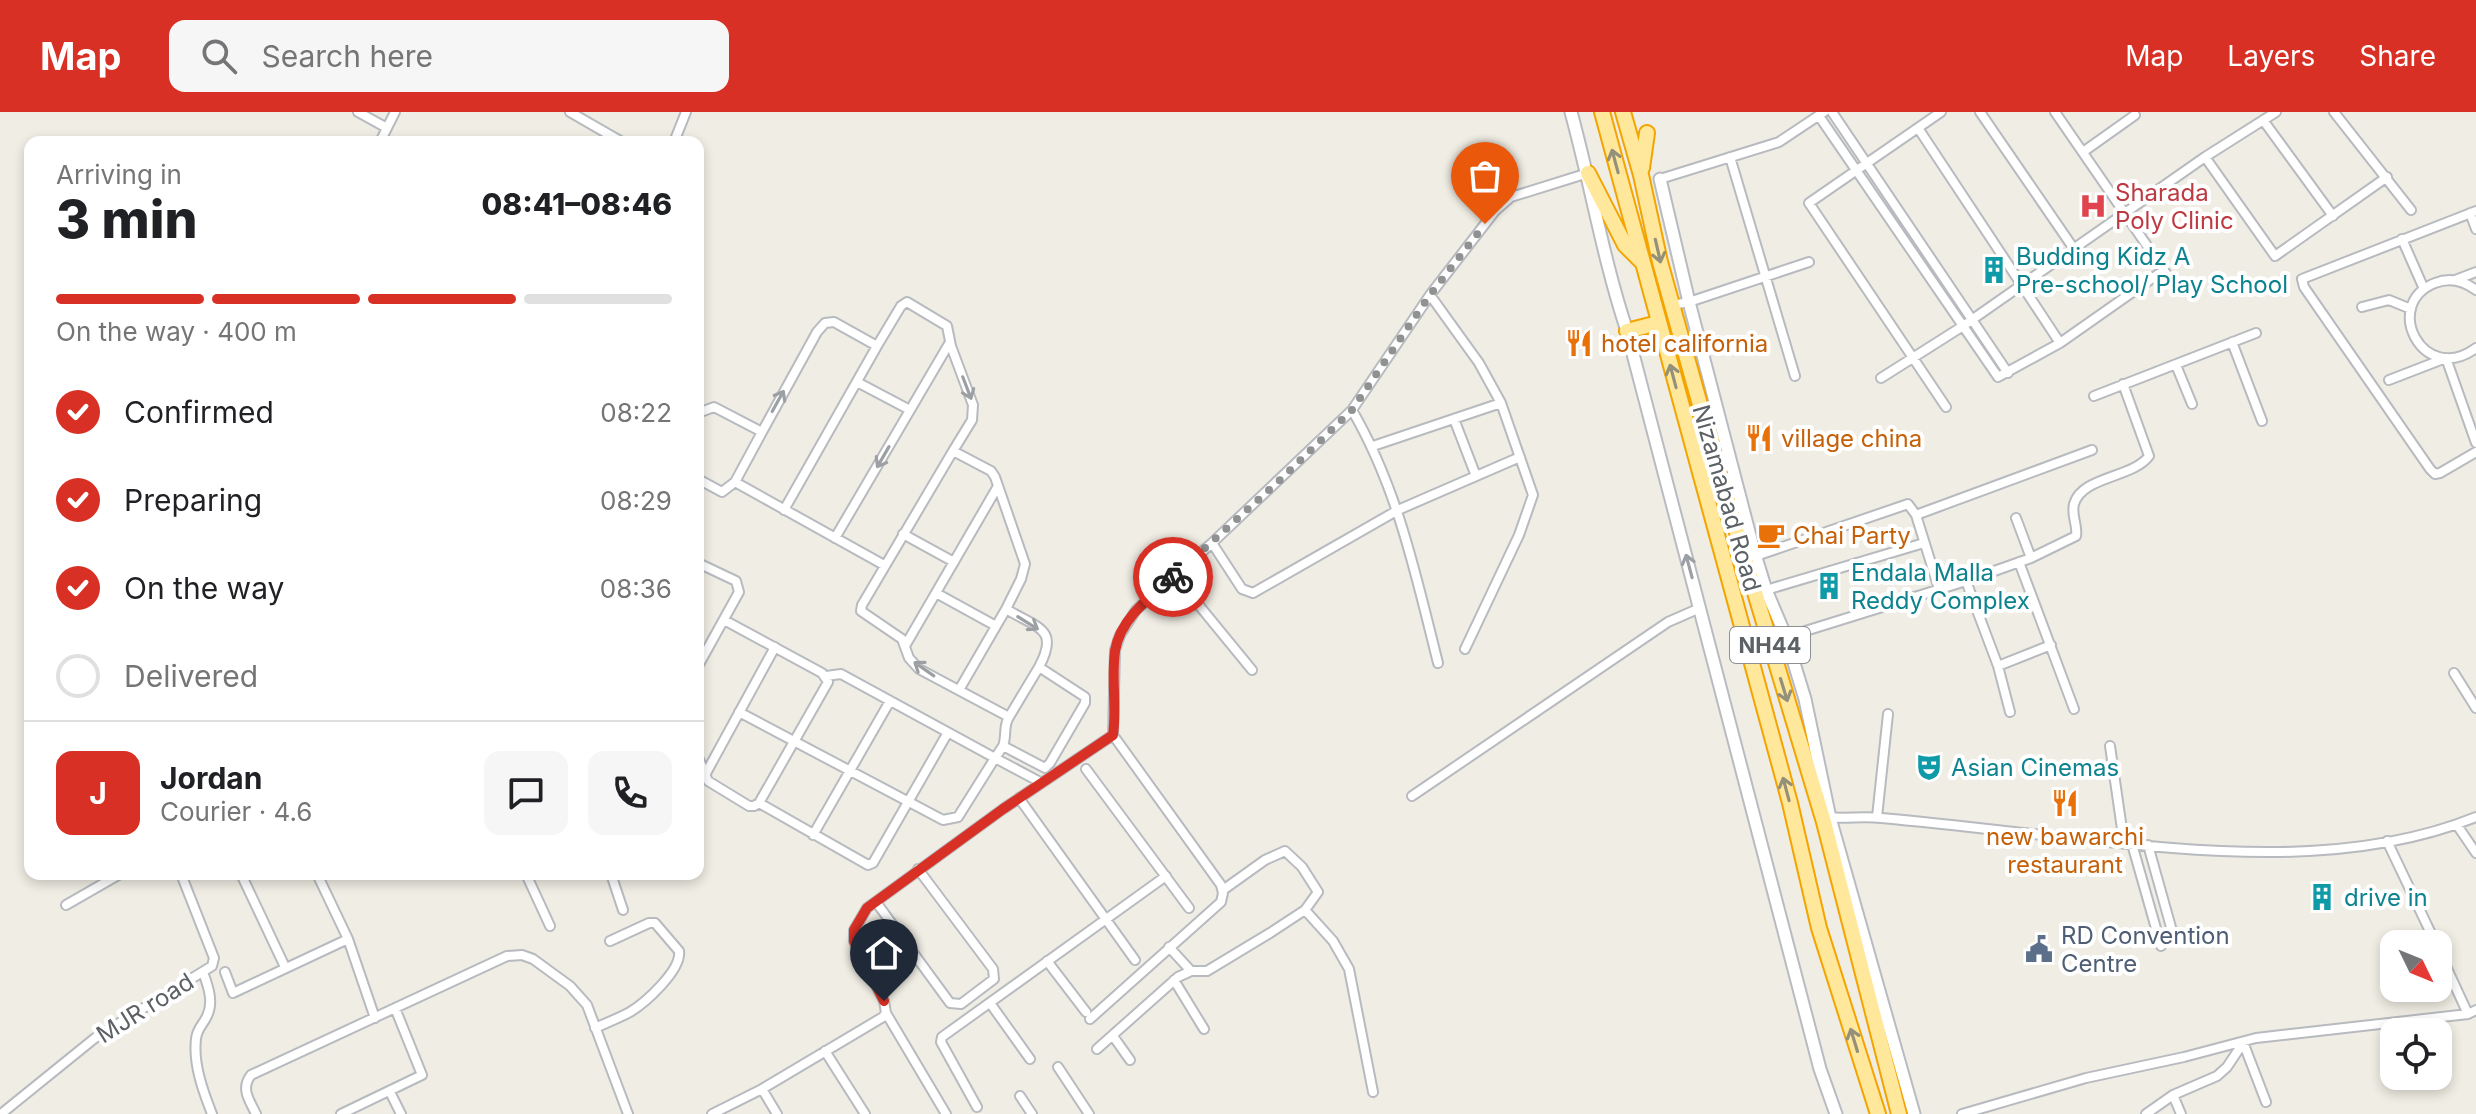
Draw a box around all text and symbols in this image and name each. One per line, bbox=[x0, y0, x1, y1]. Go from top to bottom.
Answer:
search box bbox=[169, 20, 729, 92]
text: Map bbox=[40, 33, 121, 79]
icon: search bbox=[197, 34, 241, 78]
text: Search here bbox=[261, 38, 433, 74]
text: Map bbox=[2125, 39, 2183, 73]
text: Layers bbox=[2227, 39, 2315, 73]
text: Share bbox=[2359, 39, 2436, 73]
pin bbox=[1451, 142, 1519, 224]
one-way arrow bbox=[1607, 148, 1622, 174]
icon: bag bbox=[1463, 154, 1507, 198]
text: Arriving in bbox=[56, 159, 182, 190]
place label: Sharada Poly Clinic bbox=[2115, 178, 2234, 235]
text: 08:41–08:46 bbox=[481, 186, 672, 222]
text: 3 min bbox=[56, 188, 198, 251]
hospital icon: Sharada Poly Clinic bbox=[2078, 191, 2108, 221]
one-way arrow bbox=[1651, 238, 1666, 264]
place label: Budding Kidz A Pre-school/ Play School bbox=[2016, 242, 2288, 299]
building icon: Budding Kidz A Pre-school/ Play School bbox=[1979, 255, 2009, 285]
text: On the way · 400 m bbox=[56, 316, 297, 347]
restaurant icon: hotel california bbox=[1564, 328, 1594, 358]
place label: hotel california bbox=[1601, 329, 1768, 358]
one-way arrow bbox=[1664, 364, 1679, 390]
one-way arrow bbox=[961, 375, 975, 400]
icon: check bbox=[56, 390, 100, 434]
one-way arrow bbox=[771, 390, 787, 413]
text: Confirmed bbox=[124, 394, 274, 430]
text: 08:22 bbox=[600, 397, 672, 428]
street label: Nizamabad Road bbox=[1686, 401, 1768, 595]
restaurant icon: village china bbox=[1744, 423, 1774, 453]
place label: village china bbox=[1781, 424, 1922, 453]
one-way arrow bbox=[875, 444, 890, 468]
icon: check bbox=[56, 478, 100, 522]
text: Preparing bbox=[124, 482, 262, 518]
text: 08:29 bbox=[600, 485, 672, 516]
cafe icon: Chai Party bbox=[1756, 520, 1786, 550]
place label: Chai Party bbox=[1793, 521, 1911, 550]
courier bbox=[1133, 537, 1213, 617]
one-way arrow bbox=[1681, 553, 1696, 579]
icon: bike bbox=[1151, 555, 1195, 599]
place label: Endala Malla Reddy Complex bbox=[1851, 558, 2030, 615]
icon: check bbox=[56, 566, 100, 610]
text: On the way bbox=[124, 570, 284, 606]
building icon: Endala Malla Reddy Complex bbox=[1814, 571, 1844, 601]
text: 08:36 bbox=[600, 573, 672, 604]
one-way arrow bbox=[1016, 615, 1039, 631]
road number: NH44 bbox=[1730, 627, 1810, 663]
text: Delivered bbox=[124, 658, 258, 694]
one-way arrow bbox=[914, 661, 935, 678]
one-way arrow bbox=[1777, 676, 1792, 702]
button: chat bbox=[484, 751, 568, 835]
button: phone bbox=[588, 751, 672, 835]
theatre icon: Asian Cinemas bbox=[1914, 752, 1944, 782]
place label: Asian Cinemas bbox=[1951, 753, 2119, 782]
text: Jordan bbox=[160, 760, 262, 796]
text: J bbox=[89, 775, 107, 811]
one-way arrow bbox=[1778, 776, 1793, 802]
restaurant icon: new bawarchi restaurant bbox=[2050, 788, 2080, 818]
text: Courier · 4.6 bbox=[160, 796, 312, 827]
place label: new bawarchi restaurant bbox=[1986, 822, 2144, 879]
building icon: drive in bbox=[2307, 882, 2337, 912]
place label: drive in bbox=[2344, 883, 2428, 912]
pin bbox=[850, 919, 918, 1001]
place label: RD Convention Centre bbox=[2061, 921, 2230, 978]
north arrow bbox=[2380, 930, 2452, 1002]
map controls bbox=[2380, 930, 2452, 1090]
icon: home bbox=[862, 931, 906, 975]
public building icon: RD Convention Centre bbox=[2024, 934, 2054, 964]
street label: MJR road bbox=[91, 967, 199, 1049]
button: locate bbox=[2380, 1018, 2452, 1090]
one-way arrow bbox=[1846, 1027, 1861, 1052]

